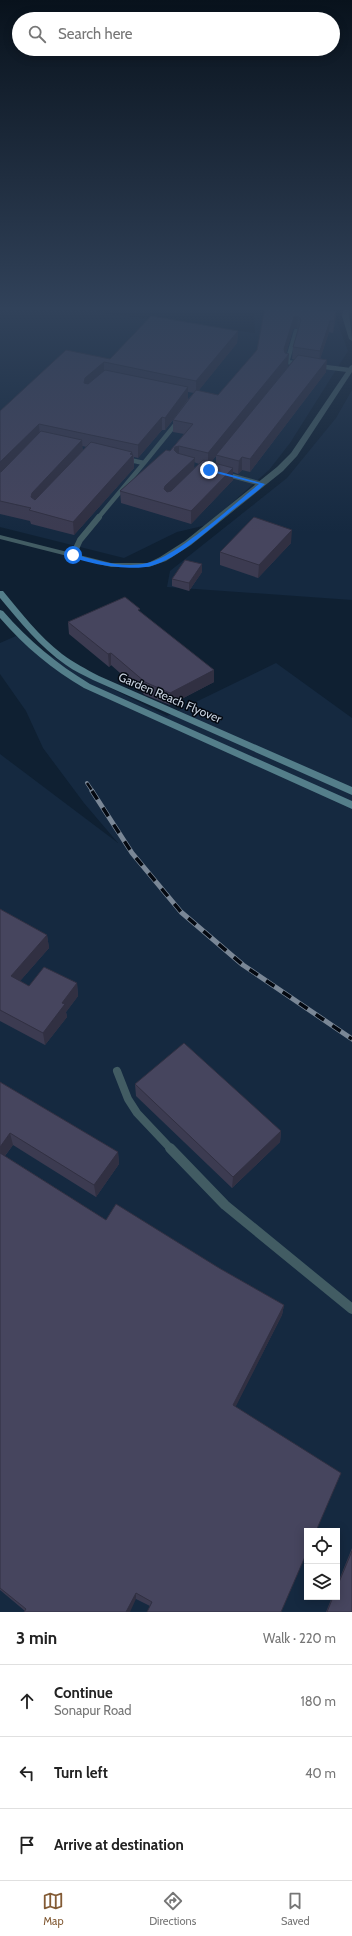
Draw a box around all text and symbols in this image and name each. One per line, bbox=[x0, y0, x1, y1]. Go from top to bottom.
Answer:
search box bbox=[12, 12, 340, 56]
icon: search bbox=[26, 23, 48, 45]
text: Search here bbox=[58, 25, 133, 43]
route end bbox=[200, 461, 218, 479]
route start bbox=[64, 546, 82, 564]
street label: Garden Reach Flyover bbox=[116, 669, 224, 726]
map controls bbox=[304, 1528, 340, 1600]
button: locate bbox=[304, 1528, 340, 1564]
button: layers bbox=[304, 1564, 340, 1600]
text: 3 min bbox=[16, 1628, 57, 1648]
text: Walk · 220 m bbox=[263, 1630, 336, 1646]
text: Continue bbox=[54, 1684, 113, 1702]
icon: ahead bbox=[16, 1690, 38, 1712]
text: 180 m bbox=[300, 1693, 336, 1709]
text: Sonapur Road bbox=[54, 1702, 132, 1718]
icon: left bbox=[16, 1762, 38, 1784]
text: Turn left bbox=[54, 1764, 108, 1782]
text: 40 m bbox=[305, 1765, 336, 1781]
icon: arrive bbox=[16, 1834, 38, 1856]
text: Arrive at destination bbox=[54, 1836, 184, 1854]
tab: Map bbox=[42, 1890, 64, 1928]
tab: Directions bbox=[149, 1890, 196, 1928]
tab: Saved bbox=[281, 1890, 310, 1928]

